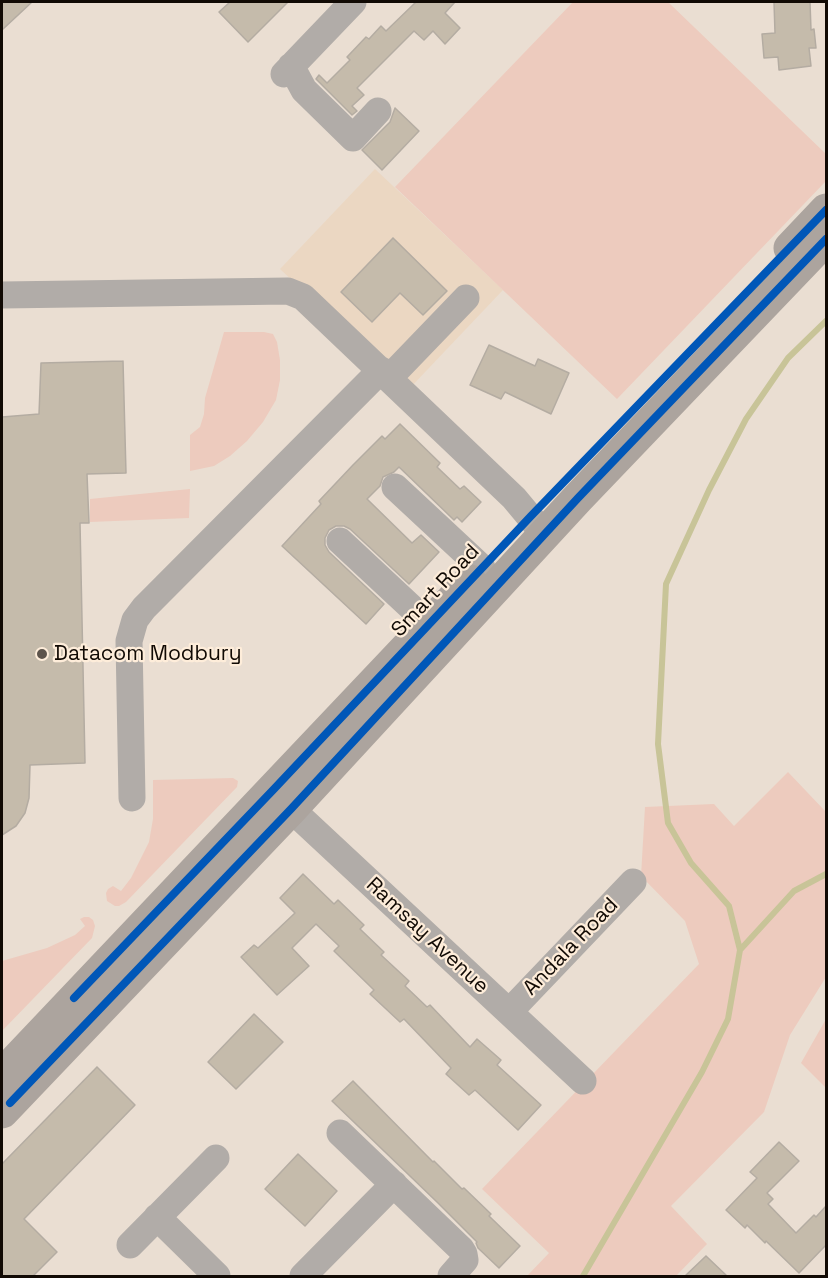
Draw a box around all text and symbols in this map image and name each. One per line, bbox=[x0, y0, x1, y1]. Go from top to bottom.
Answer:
street label: Smart Road bbox=[387, 539, 485, 643]
place label: Datacom Modbury bbox=[54, 641, 242, 667]
marker: Datacom Modbury bbox=[35, 647, 49, 661]
street label: Ramsay Avenue bbox=[360, 873, 494, 999]
street label: Andala Road bbox=[518, 893, 624, 1001]

